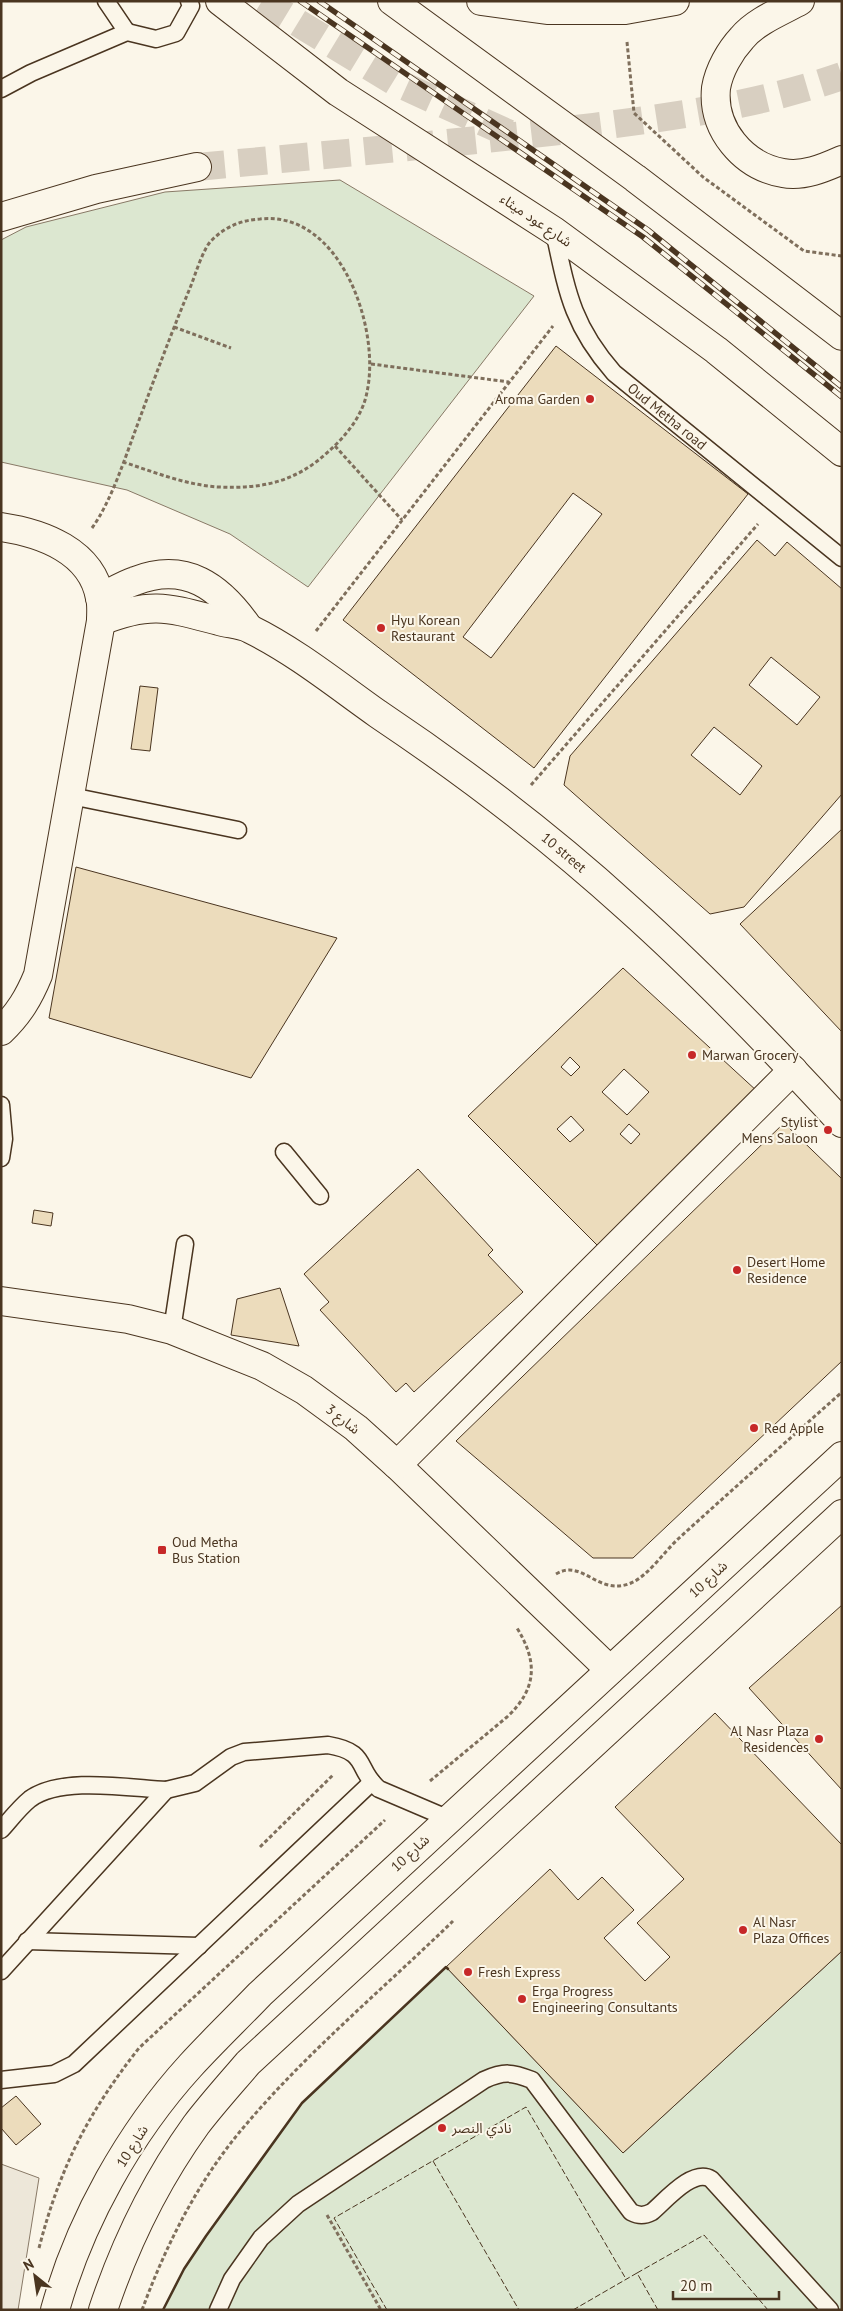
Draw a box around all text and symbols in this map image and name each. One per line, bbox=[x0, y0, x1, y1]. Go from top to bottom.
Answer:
street label: شارع عود ميثاء bbox=[496, 189, 575, 252]
street label: Oud Metha road bbox=[624, 379, 710, 454]
place label: Aroma Garden bbox=[495, 390, 580, 408]
marker: Aroma Garden bbox=[584, 393, 596, 405]
place label: Hyu Korean Restaurant bbox=[391, 611, 460, 645]
marker: Hyu Korean Restaurant bbox=[375, 622, 387, 634]
street label: 10 street bbox=[538, 828, 590, 877]
place label: Marwan Grocery bbox=[702, 1046, 799, 1064]
marker: Marwan Grocery bbox=[686, 1049, 698, 1061]
place label: Stylist Mens Saloon bbox=[741, 1113, 818, 1147]
marker: Stylist Mens Saloon bbox=[822, 1124, 834, 1136]
place label: Desert Home Residence bbox=[747, 1253, 825, 1287]
marker: Desert Home Residence bbox=[731, 1264, 743, 1276]
street label: شارع 3 bbox=[321, 1400, 364, 1440]
place label: Red Apple bbox=[764, 1419, 824, 1437]
marker: Red Apple bbox=[748, 1422, 760, 1434]
place label: Oud Metha Bus Station bbox=[172, 1533, 240, 1567]
marker: Oud Metha Bus Station bbox=[156, 1544, 168, 1556]
street label: شارع 10 bbox=[685, 1557, 732, 1603]
place label: Al Nasr Plaza Residences bbox=[730, 1722, 809, 1756]
marker: Al Nasr Plaza Residences bbox=[813, 1733, 825, 1745]
street label: شارع 10 bbox=[387, 1831, 434, 1877]
place label: Al Nasr Plaza Offices bbox=[753, 1913, 830, 1947]
marker: Al Nasr Plaza Offices bbox=[737, 1924, 749, 1936]
place label: Fresh Express bbox=[478, 1963, 560, 1981]
marker: Fresh Express bbox=[462, 1966, 474, 1978]
place label: Erga Progress Engineering Consultants bbox=[532, 1982, 678, 2016]
marker: Erga Progress Engineering Consultants bbox=[516, 1993, 528, 2005]
place label: نادي النصر bbox=[451, 2119, 512, 2139]
street label: شارع 10 bbox=[112, 2122, 154, 2171]
marker: نادي النصر bbox=[436, 2122, 448, 2134]
north arrow bbox=[10, 2251, 60, 2301]
text: N bbox=[20, 2255, 37, 2275]
scale bar bbox=[673, 2268, 779, 2300]
text: 20 m bbox=[680, 2276, 713, 2295]

